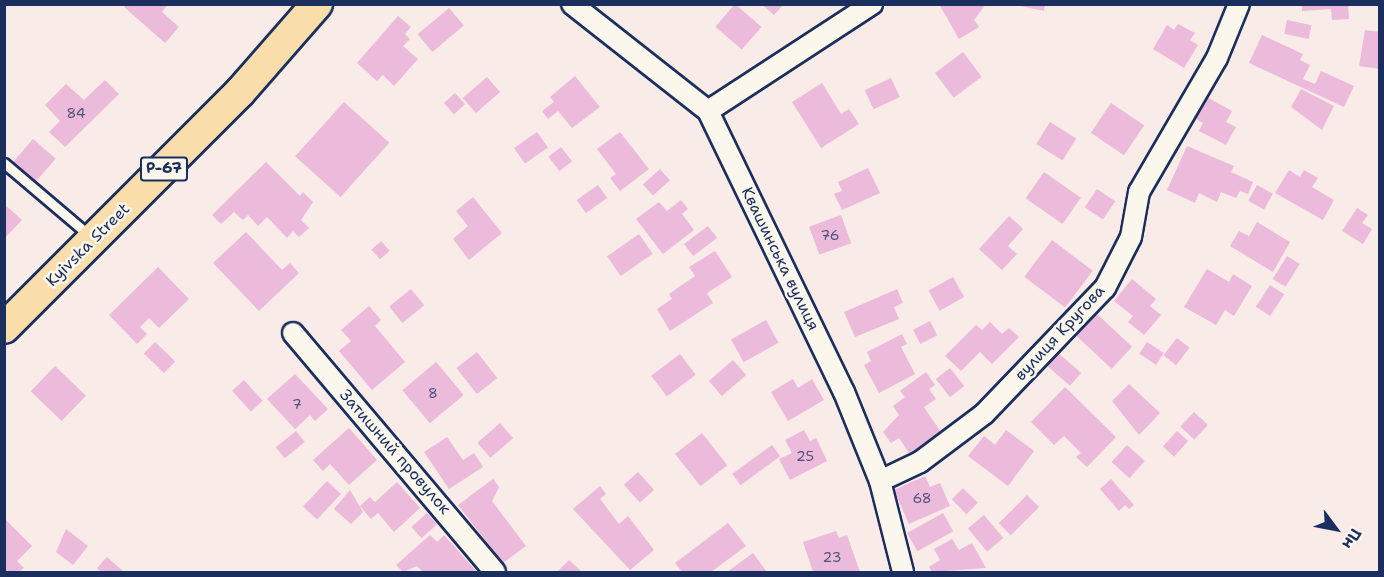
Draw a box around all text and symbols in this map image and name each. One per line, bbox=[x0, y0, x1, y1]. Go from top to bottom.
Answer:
house number: 84 bbox=[66, 105, 86, 121]
road number: Р-67 bbox=[138, 157, 190, 181]
street label: Квашинська вулиця bbox=[737, 184, 823, 334]
street label: Kyivska Street bbox=[42, 199, 134, 291]
house number: 76 bbox=[820, 227, 840, 243]
street label: вулиця Кругова bbox=[1011, 281, 1109, 385]
house number: 8 bbox=[428, 385, 438, 401]
street label: Затишний провулок bbox=[335, 386, 455, 518]
house number: 7 bbox=[292, 396, 302, 412]
house number: 25 bbox=[796, 448, 814, 464]
house number: 68 bbox=[912, 490, 932, 506]
north arrow bbox=[1306, 499, 1366, 559]
text: Пн bbox=[1337, 524, 1366, 553]
house number: 23 bbox=[823, 549, 841, 565]

